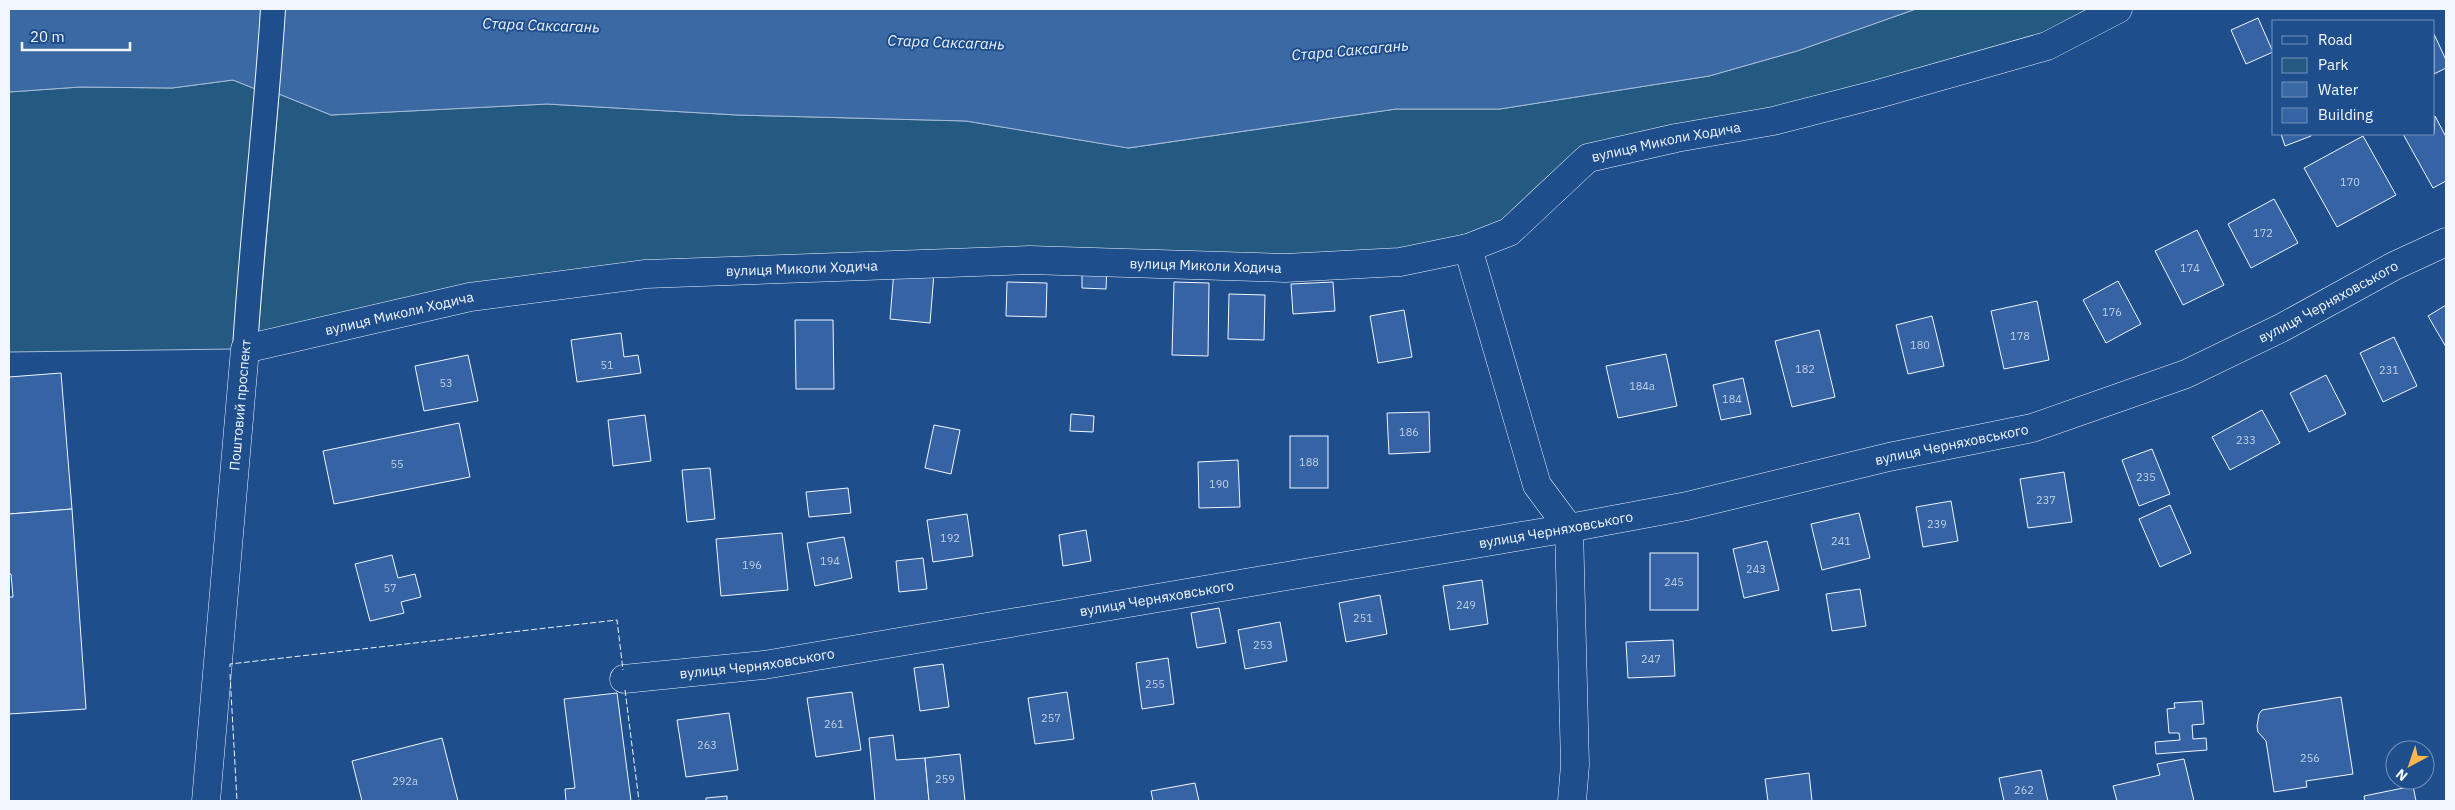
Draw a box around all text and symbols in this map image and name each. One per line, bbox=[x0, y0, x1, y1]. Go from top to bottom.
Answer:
water label: Стара Саксагань bbox=[482, 13, 600, 37]
scale bar bbox=[22, 20, 130, 52]
legend bbox=[2272, 20, 2435, 135]
text: 20 m bbox=[30, 27, 65, 46]
water label: Стара Саксагань bbox=[887, 30, 1005, 54]
text: Road bbox=[2318, 30, 2353, 49]
water label: Стара Саксагань bbox=[1291, 35, 1409, 65]
text: Park bbox=[2318, 55, 2348, 74]
text: Water bbox=[2318, 80, 2359, 99]
text: Building bbox=[2318, 105, 2373, 124]
street label: вулиця Миколи Ходича bbox=[1590, 118, 1743, 166]
house number: 170 bbox=[2340, 175, 2360, 189]
house number: 172 bbox=[2253, 226, 2273, 240]
street label: вулиця Миколи Ходича bbox=[1129, 254, 1282, 277]
street label: вулиця Черняховського bbox=[2255, 256, 2402, 347]
street label: вулиця Миколи Ходича bbox=[726, 257, 879, 280]
house number: 174 bbox=[2180, 261, 2200, 275]
street label: вулиця Миколи Ходича bbox=[323, 287, 476, 339]
house number: 176 bbox=[2102, 305, 2122, 319]
house number: 178 bbox=[2010, 329, 2030, 343]
street label: Поштовий проспект bbox=[225, 338, 255, 471]
house number: 180 bbox=[1910, 338, 1930, 352]
house number: 51 bbox=[600, 358, 614, 372]
house number: 182 bbox=[1795, 362, 1815, 376]
house number: 231 bbox=[2379, 363, 2399, 377]
house number: 53 bbox=[439, 376, 453, 390]
house number: 184а bbox=[1629, 379, 1655, 393]
house number: 184 bbox=[1722, 392, 1742, 406]
street label: вулиця Черняховського bbox=[1873, 420, 2030, 469]
house number: 186 bbox=[1399, 425, 1419, 439]
house number: 233 bbox=[2236, 433, 2256, 447]
house number: 188 bbox=[1299, 455, 1319, 469]
house number: 55 bbox=[390, 457, 404, 471]
house number: 235 bbox=[2136, 470, 2156, 484]
house number: 190 bbox=[1209, 477, 1229, 491]
house number: 237 bbox=[2036, 493, 2056, 507]
street label: вулиця Черняховського bbox=[1477, 507, 1635, 552]
house number: 239 bbox=[1927, 517, 1947, 531]
house number: 192 bbox=[940, 531, 960, 545]
house number: 241 bbox=[1831, 534, 1851, 548]
house number: 194 bbox=[820, 554, 840, 568]
house number: 196 bbox=[742, 558, 762, 572]
house number: 243 bbox=[1746, 562, 1766, 576]
house number: 245 bbox=[1664, 575, 1684, 589]
street label: вулиця Черняховського bbox=[1078, 576, 1235, 620]
house number: 57 bbox=[383, 581, 397, 595]
house number: 249 bbox=[1456, 598, 1476, 612]
house number: 251 bbox=[1353, 611, 1373, 625]
house number: 253 bbox=[1253, 638, 1273, 652]
street label: вулиця Черняховського bbox=[679, 644, 836, 682]
house number: 247 bbox=[1641, 652, 1661, 666]
house number: 255 bbox=[1145, 677, 1165, 691]
house number: 257 bbox=[1041, 711, 1061, 725]
house number: 261 bbox=[824, 717, 844, 731]
house number: 263 bbox=[697, 738, 717, 752]
north arrow bbox=[2385, 740, 2435, 790]
house number: 256 bbox=[2300, 751, 2320, 765]
text: N bbox=[2392, 765, 2411, 785]
house number: 259 bbox=[935, 772, 955, 786]
house number: 292а bbox=[392, 774, 418, 788]
house number: 262 bbox=[2014, 783, 2034, 797]

